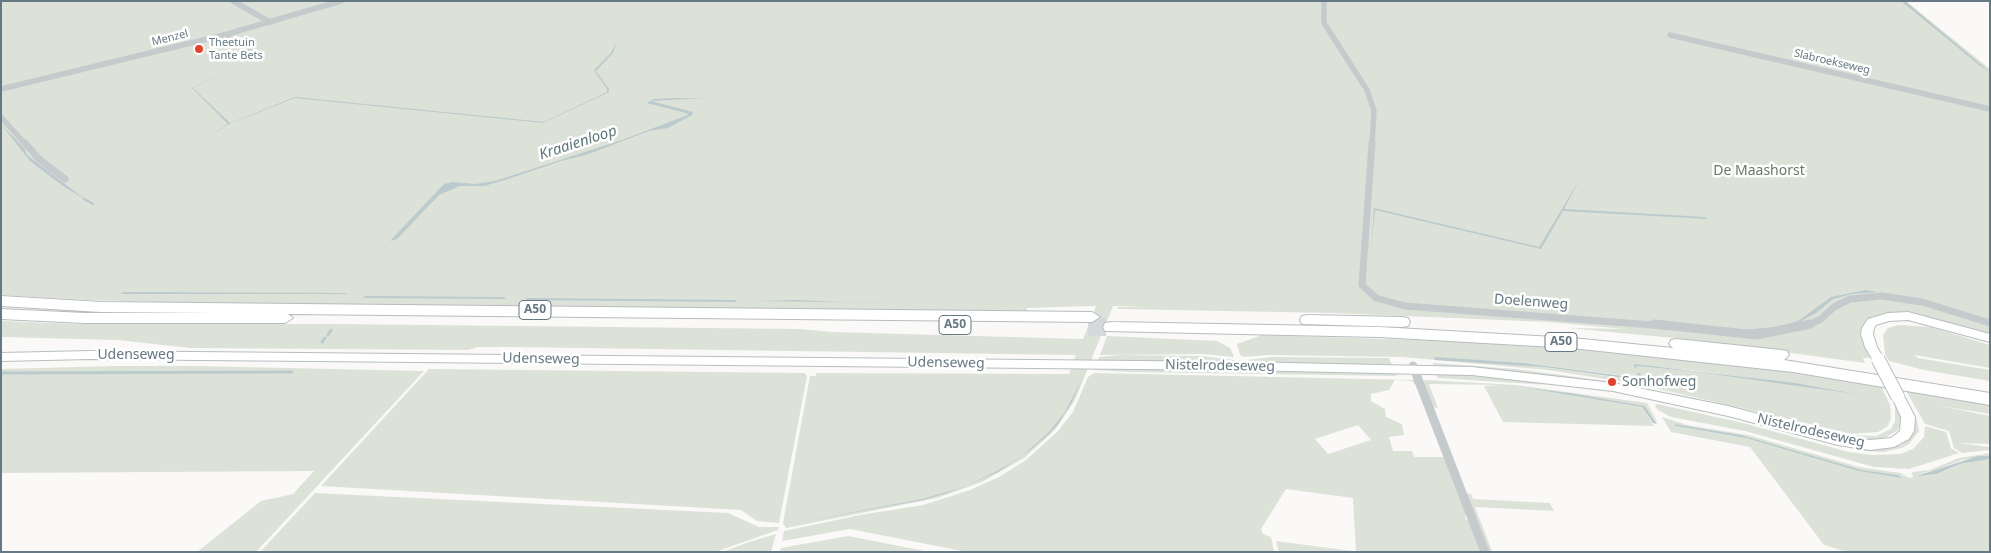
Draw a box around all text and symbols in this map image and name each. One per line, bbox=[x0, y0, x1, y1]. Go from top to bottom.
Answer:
street label: Menzel bbox=[150, 27, 190, 49]
place label: Theetuin Tante Bets bbox=[209, 36, 263, 62]
marker: Theetuin Tante Bets bbox=[193, 43, 205, 55]
street label: Slabroekseweg bbox=[1793, 47, 1871, 77]
water label: Kraaienloop bbox=[537, 122, 619, 164]
park label: De Maashorst bbox=[1713, 163, 1805, 179]
street label: Doelenweg bbox=[1493, 291, 1569, 313]
road number: A50 bbox=[519, 300, 551, 320]
road number: A50 bbox=[939, 316, 971, 334]
road number: A50 bbox=[1545, 332, 1577, 352]
street label: Udenseweg bbox=[97, 347, 175, 363]
street label: Udenseweg bbox=[502, 350, 580, 368]
street label: Udenseweg bbox=[907, 354, 985, 372]
street label: Nistelrodeseweg bbox=[1165, 357, 1275, 375]
place label: Sonhofweg bbox=[1622, 374, 1696, 390]
marker: Sonhofweg bbox=[1606, 376, 1618, 388]
street label: Nistelrodeseweg bbox=[1756, 410, 1866, 452]

